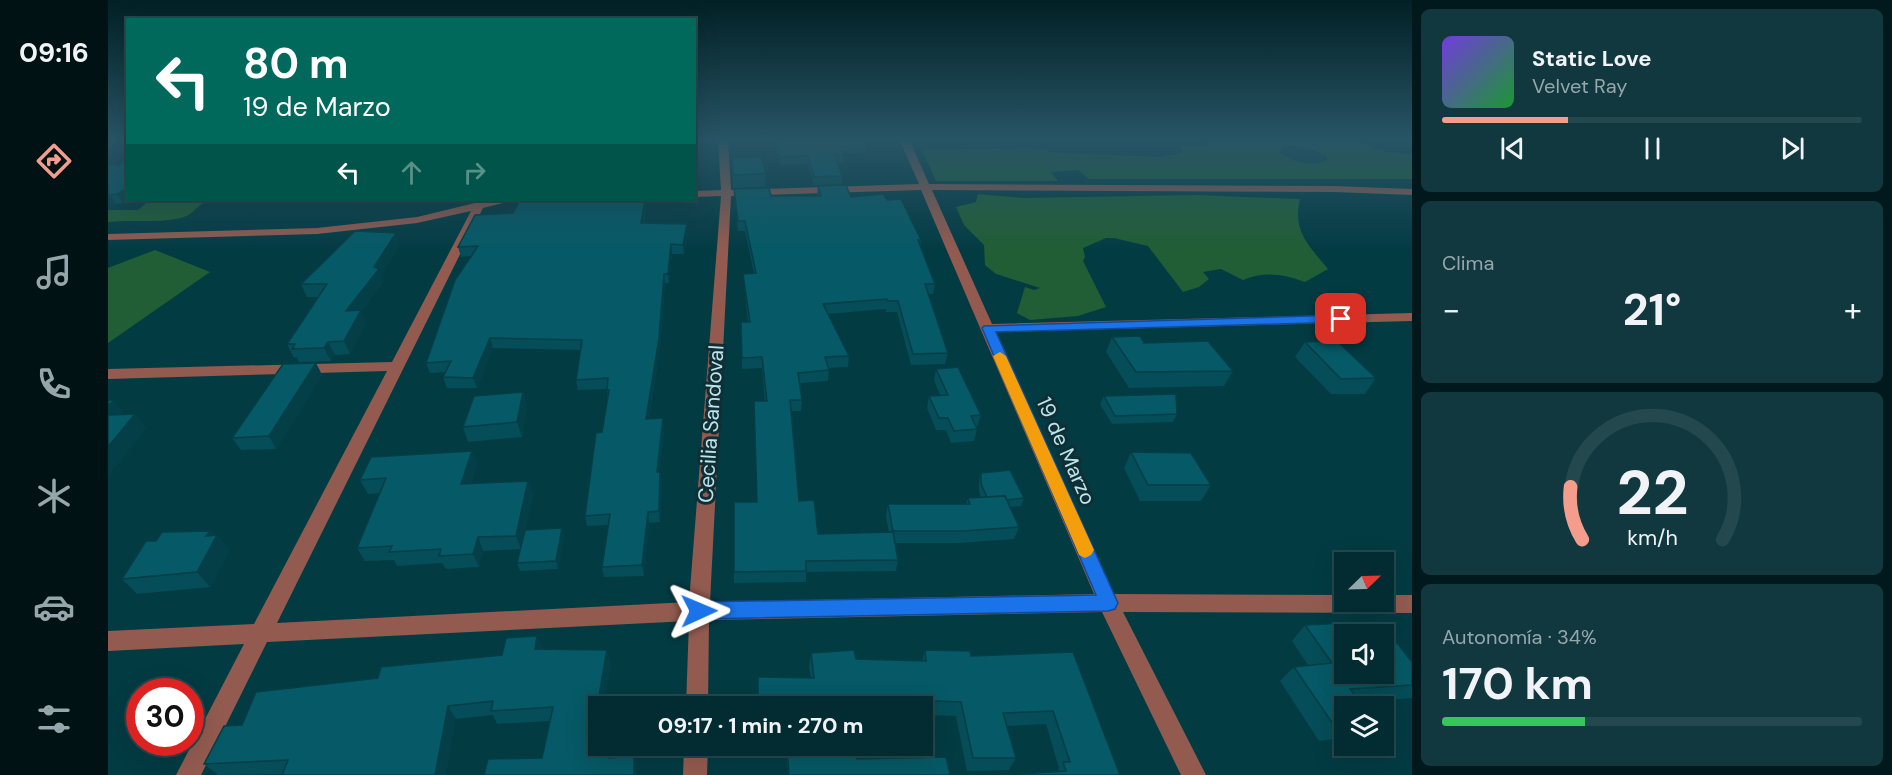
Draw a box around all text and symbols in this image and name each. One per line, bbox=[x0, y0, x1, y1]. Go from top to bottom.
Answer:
text: 09:16 bbox=[19, 35, 89, 70]
text: 80 m bbox=[243, 36, 349, 91]
icon: left bbox=[144, 42, 222, 120]
text: Static Love bbox=[1532, 44, 1652, 73]
text: Velvet Ray bbox=[1532, 73, 1627, 99]
text: 19 de Marzo bbox=[243, 89, 391, 124]
icon: previous bbox=[1496, 132, 1529, 165]
icon: pause bbox=[1636, 132, 1669, 165]
icon: next bbox=[1776, 132, 1809, 165]
icon: directions bbox=[33, 140, 75, 182]
icon: left bbox=[332, 156, 365, 189]
icon: ahead bbox=[395, 156, 428, 189]
icon: right bbox=[458, 156, 491, 189]
text: Clima bbox=[1442, 250, 1494, 276]
icon: music bbox=[33, 251, 75, 293]
text: 21° bbox=[1623, 280, 1681, 339]
text: − bbox=[1442, 288, 1460, 331]
text: + bbox=[1844, 288, 1862, 331]
pin bbox=[1315, 293, 1366, 344]
icon: arrive bbox=[1324, 302, 1357, 335]
street label: Cecilia Sandoval bbox=[692, 344, 730, 504]
icon: phone bbox=[33, 363, 75, 405]
street label: 19 de Marzo bbox=[1030, 393, 1102, 509]
text: 22 bbox=[1616, 452, 1688, 533]
icon: climate bbox=[33, 475, 75, 517]
text: km/h bbox=[1627, 525, 1677, 553]
north arrow bbox=[1334, 552, 1394, 612]
map controls bbox=[1334, 552, 1394, 756]
position arrow bbox=[667, 579, 731, 643]
icon: car bbox=[33, 586, 75, 628]
button: sound bbox=[1334, 624, 1394, 684]
text: Autonomía · 34% bbox=[1442, 624, 1597, 650]
text: 170 km bbox=[1442, 654, 1593, 713]
speed limit sign: 30 bbox=[126, 678, 204, 756]
button: layers bbox=[1334, 696, 1394, 756]
icon: filters bbox=[33, 698, 75, 740]
text: 09:17 · 1 min · 270 m bbox=[658, 711, 863, 740]

